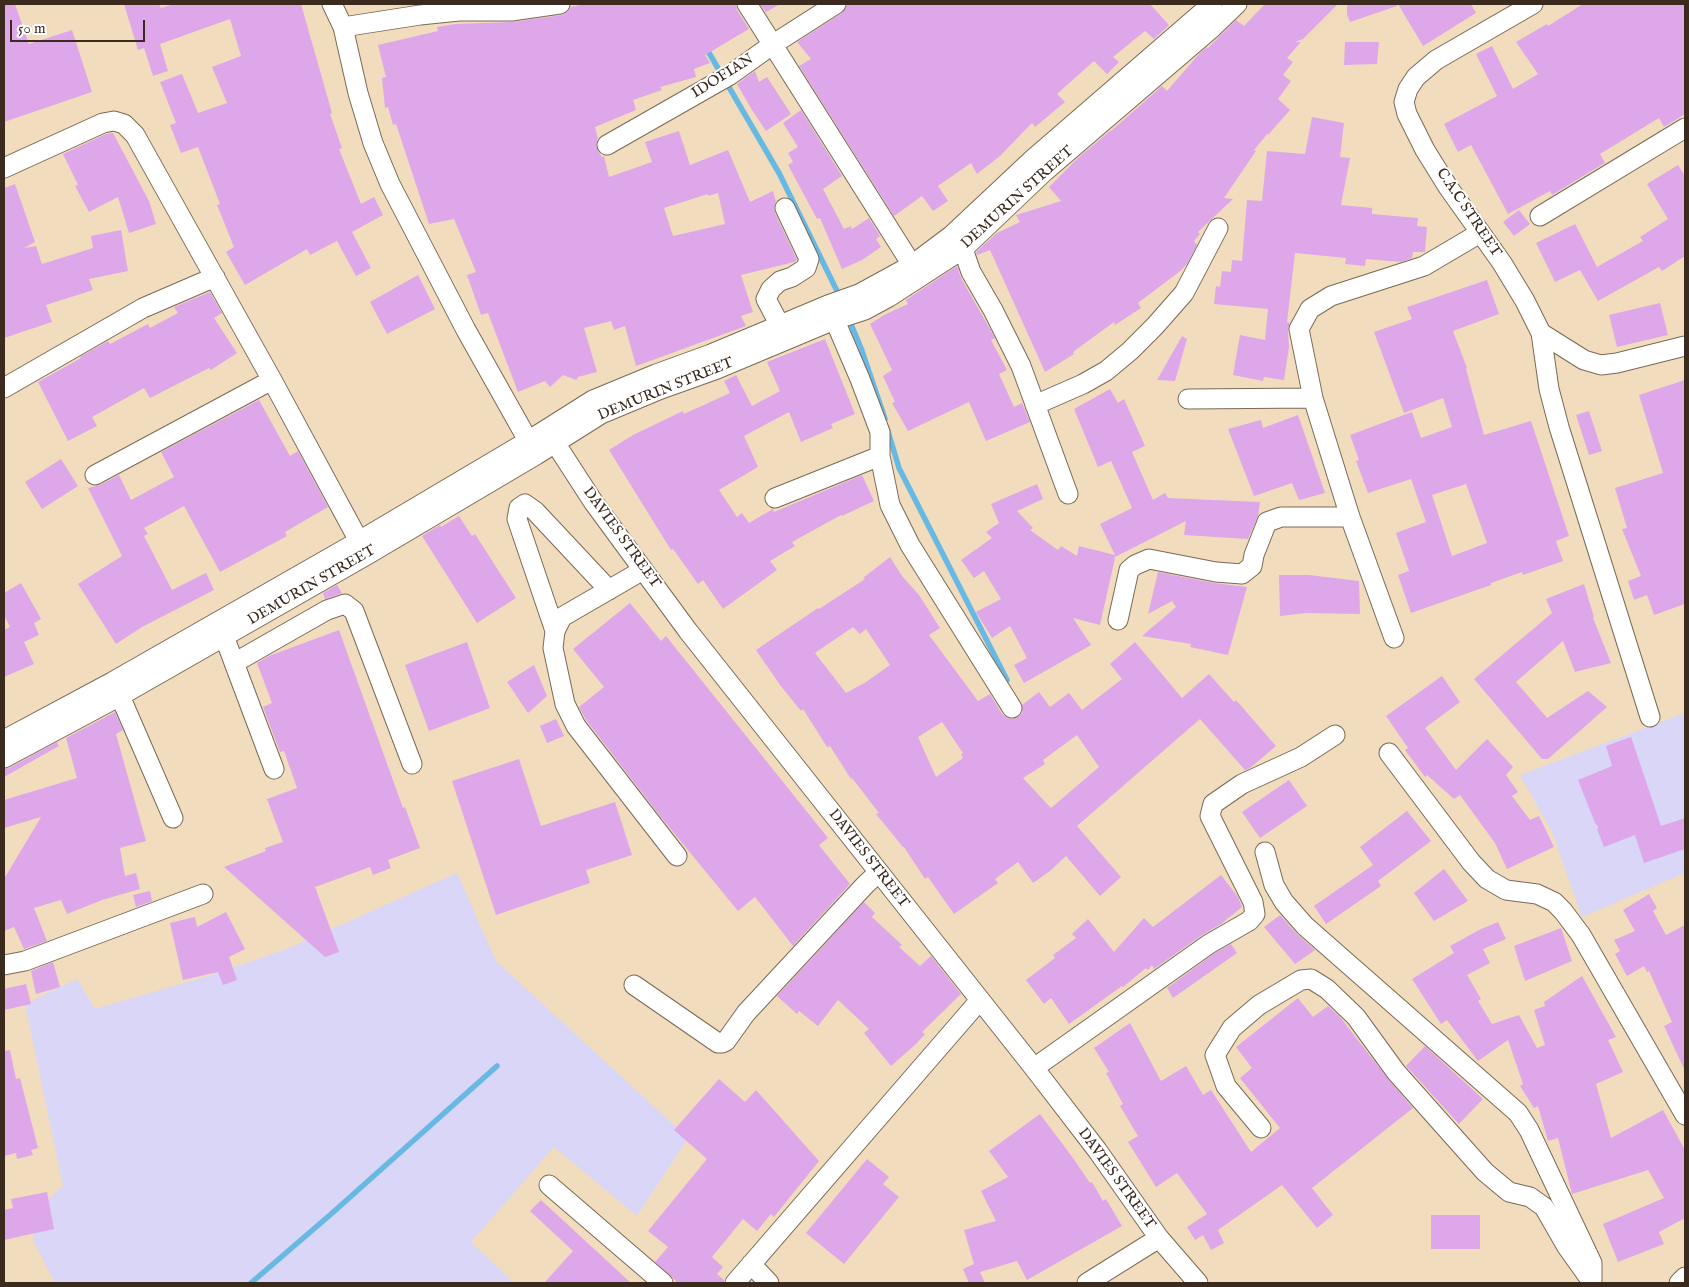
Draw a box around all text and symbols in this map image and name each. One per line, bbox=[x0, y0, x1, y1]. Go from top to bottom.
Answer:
scale bar bbox=[12, 10, 148, 42]
text: 50 m bbox=[18, 19, 46, 38]
street label: IDOFIAN bbox=[689, 51, 757, 103]
street label: DEMURIN STREET bbox=[958, 143, 1078, 253]
street label: C.A.C STREET bbox=[1432, 165, 1504, 261]
street label: DEMURIN STREET bbox=[596, 355, 736, 425]
street label: DAVIES STREET bbox=[578, 484, 664, 592]
street label: DEMURIN STREET bbox=[245, 542, 379, 630]
street label: DAVIES STREET bbox=[824, 806, 912, 912]
street label: DAVIES STREET bbox=[1073, 1125, 1159, 1233]

